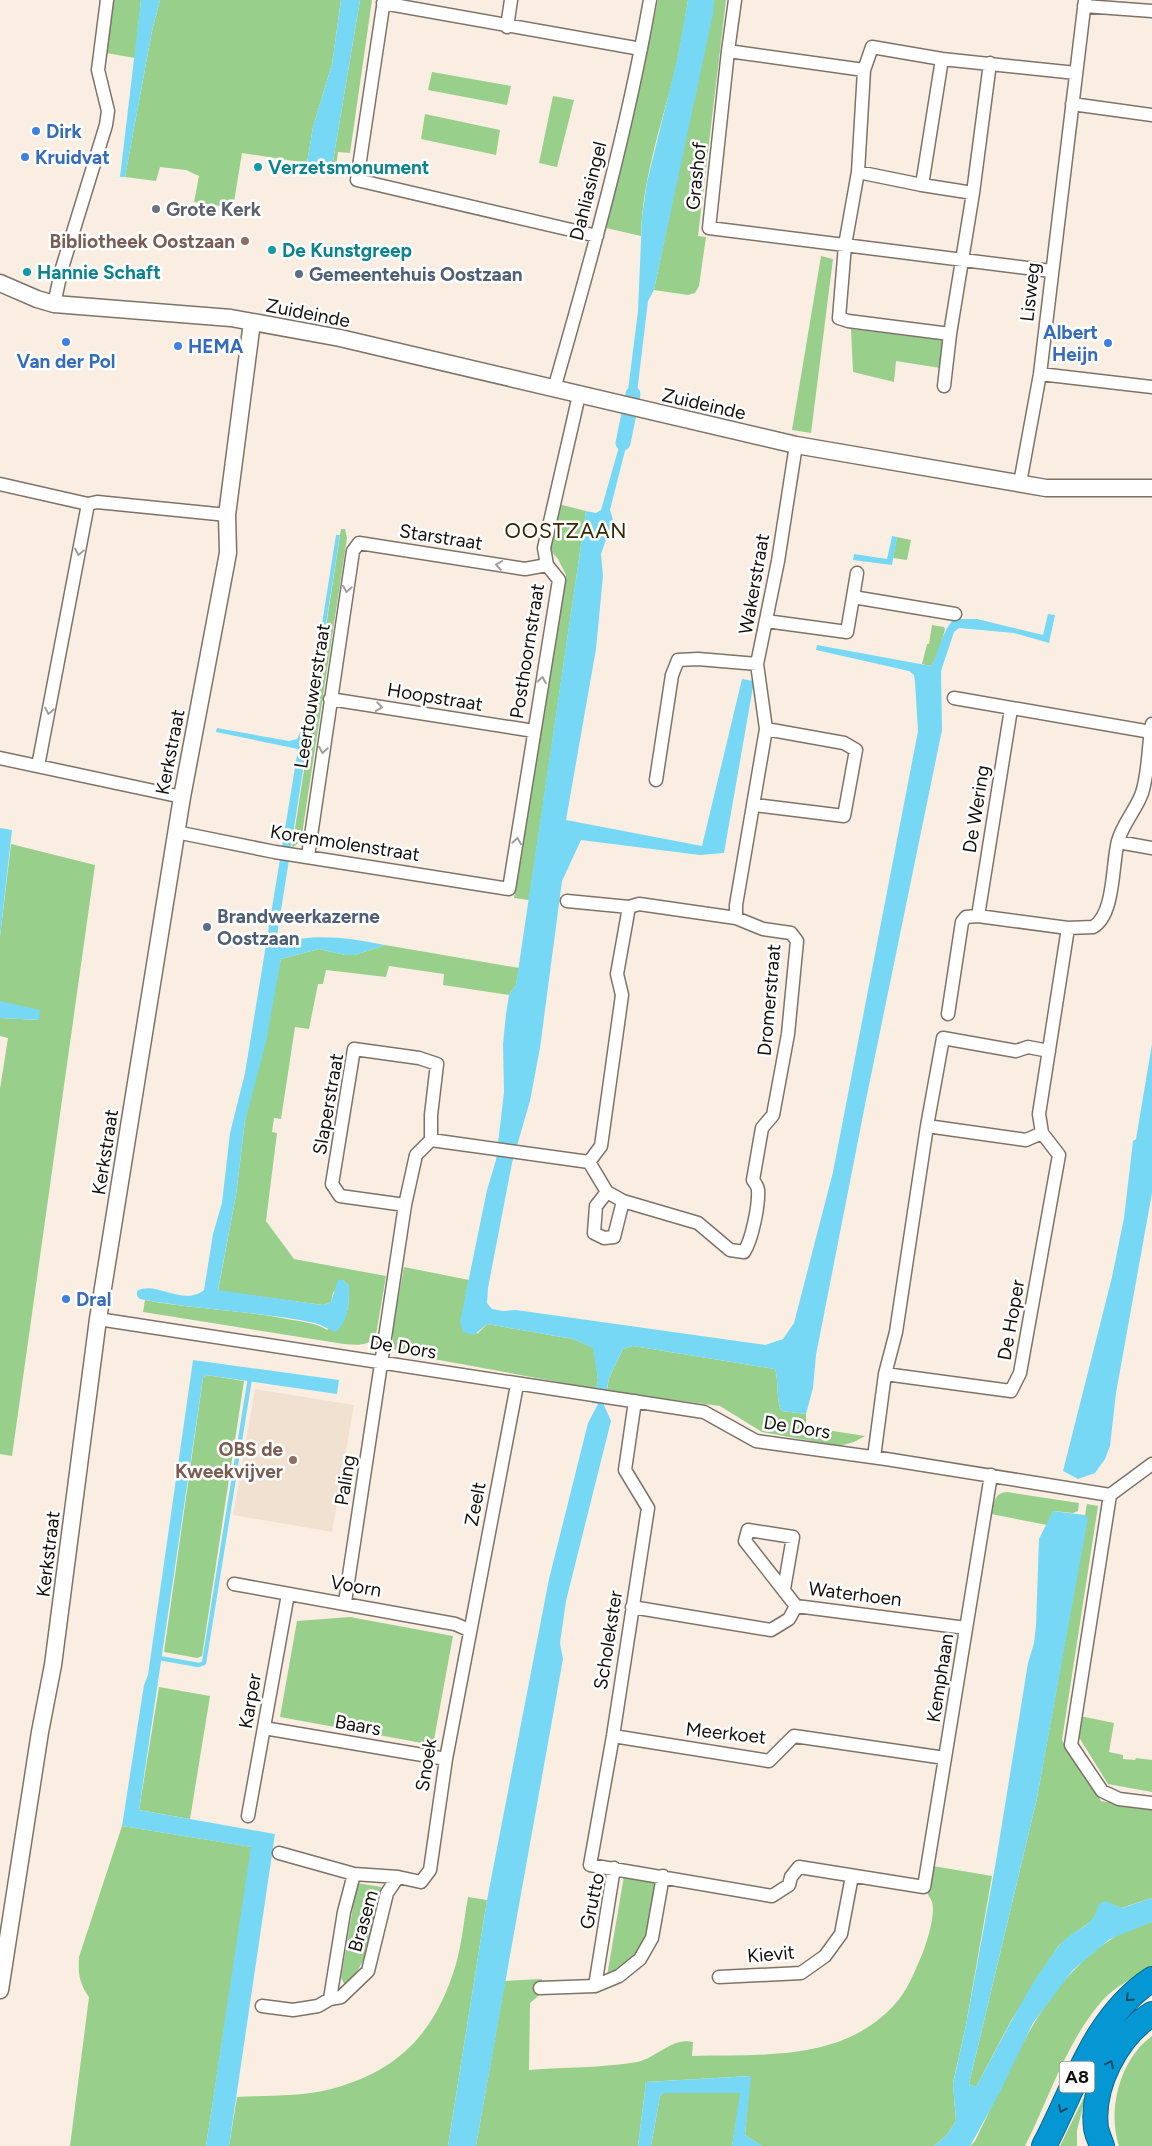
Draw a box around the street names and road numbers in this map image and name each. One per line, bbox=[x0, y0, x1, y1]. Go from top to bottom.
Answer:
street label: Dahliasingel bbox=[565, 139, 611, 243]
street label: Grashof bbox=[681, 141, 711, 211]
street label: Lisweg bbox=[1015, 261, 1045, 323]
street label: Zuideinde bbox=[264, 294, 352, 332]
street label: Zuideinde bbox=[660, 383, 748, 425]
street label: Starstraat bbox=[398, 519, 484, 555]
street label: Wakerstraat bbox=[734, 532, 774, 636]
street label: Posthoornstraat bbox=[505, 582, 549, 720]
street label: Leertouwerstraat bbox=[289, 622, 335, 770]
street label: Hoopstraat bbox=[386, 678, 484, 716]
street label: Kerkstraat bbox=[150, 707, 190, 797]
street label: De Wering bbox=[958, 763, 994, 855]
street label: Korenmolenstraat bbox=[269, 820, 421, 866]
street label: Dromerstraat bbox=[753, 943, 785, 1057]
street label: Slaperstraat bbox=[308, 1051, 348, 1157]
street label: Kerkstraat bbox=[87, 1107, 123, 1197]
street label: De Hoper bbox=[993, 1277, 1029, 1362]
street label: De Dors bbox=[368, 1330, 438, 1364]
street label: De Dors bbox=[762, 1410, 832, 1444]
street label: Paling bbox=[330, 1453, 360, 1507]
street label: Zeelt bbox=[459, 1480, 491, 1528]
street label: Kerkstraat bbox=[31, 1510, 65, 1598]
street label: Voorn bbox=[329, 1570, 383, 1602]
street label: Waterhoen bbox=[807, 1577, 903, 1611]
street label: Scholekster bbox=[589, 1588, 627, 1691]
street label: Kemphaan bbox=[922, 1632, 958, 1724]
street label: Karper bbox=[234, 1671, 266, 1730]
street label: Baars bbox=[333, 1710, 383, 1740]
street label: Meerkoet bbox=[685, 1717, 767, 1749]
street label: Snoek bbox=[411, 1736, 442, 1793]
street label: Grutto bbox=[575, 1871, 609, 1931]
street label: Brasem bbox=[343, 1887, 383, 1955]
street label: Kievit bbox=[746, 1940, 796, 1968]
road number: A8 bbox=[1060, 2062, 1094, 2092]

